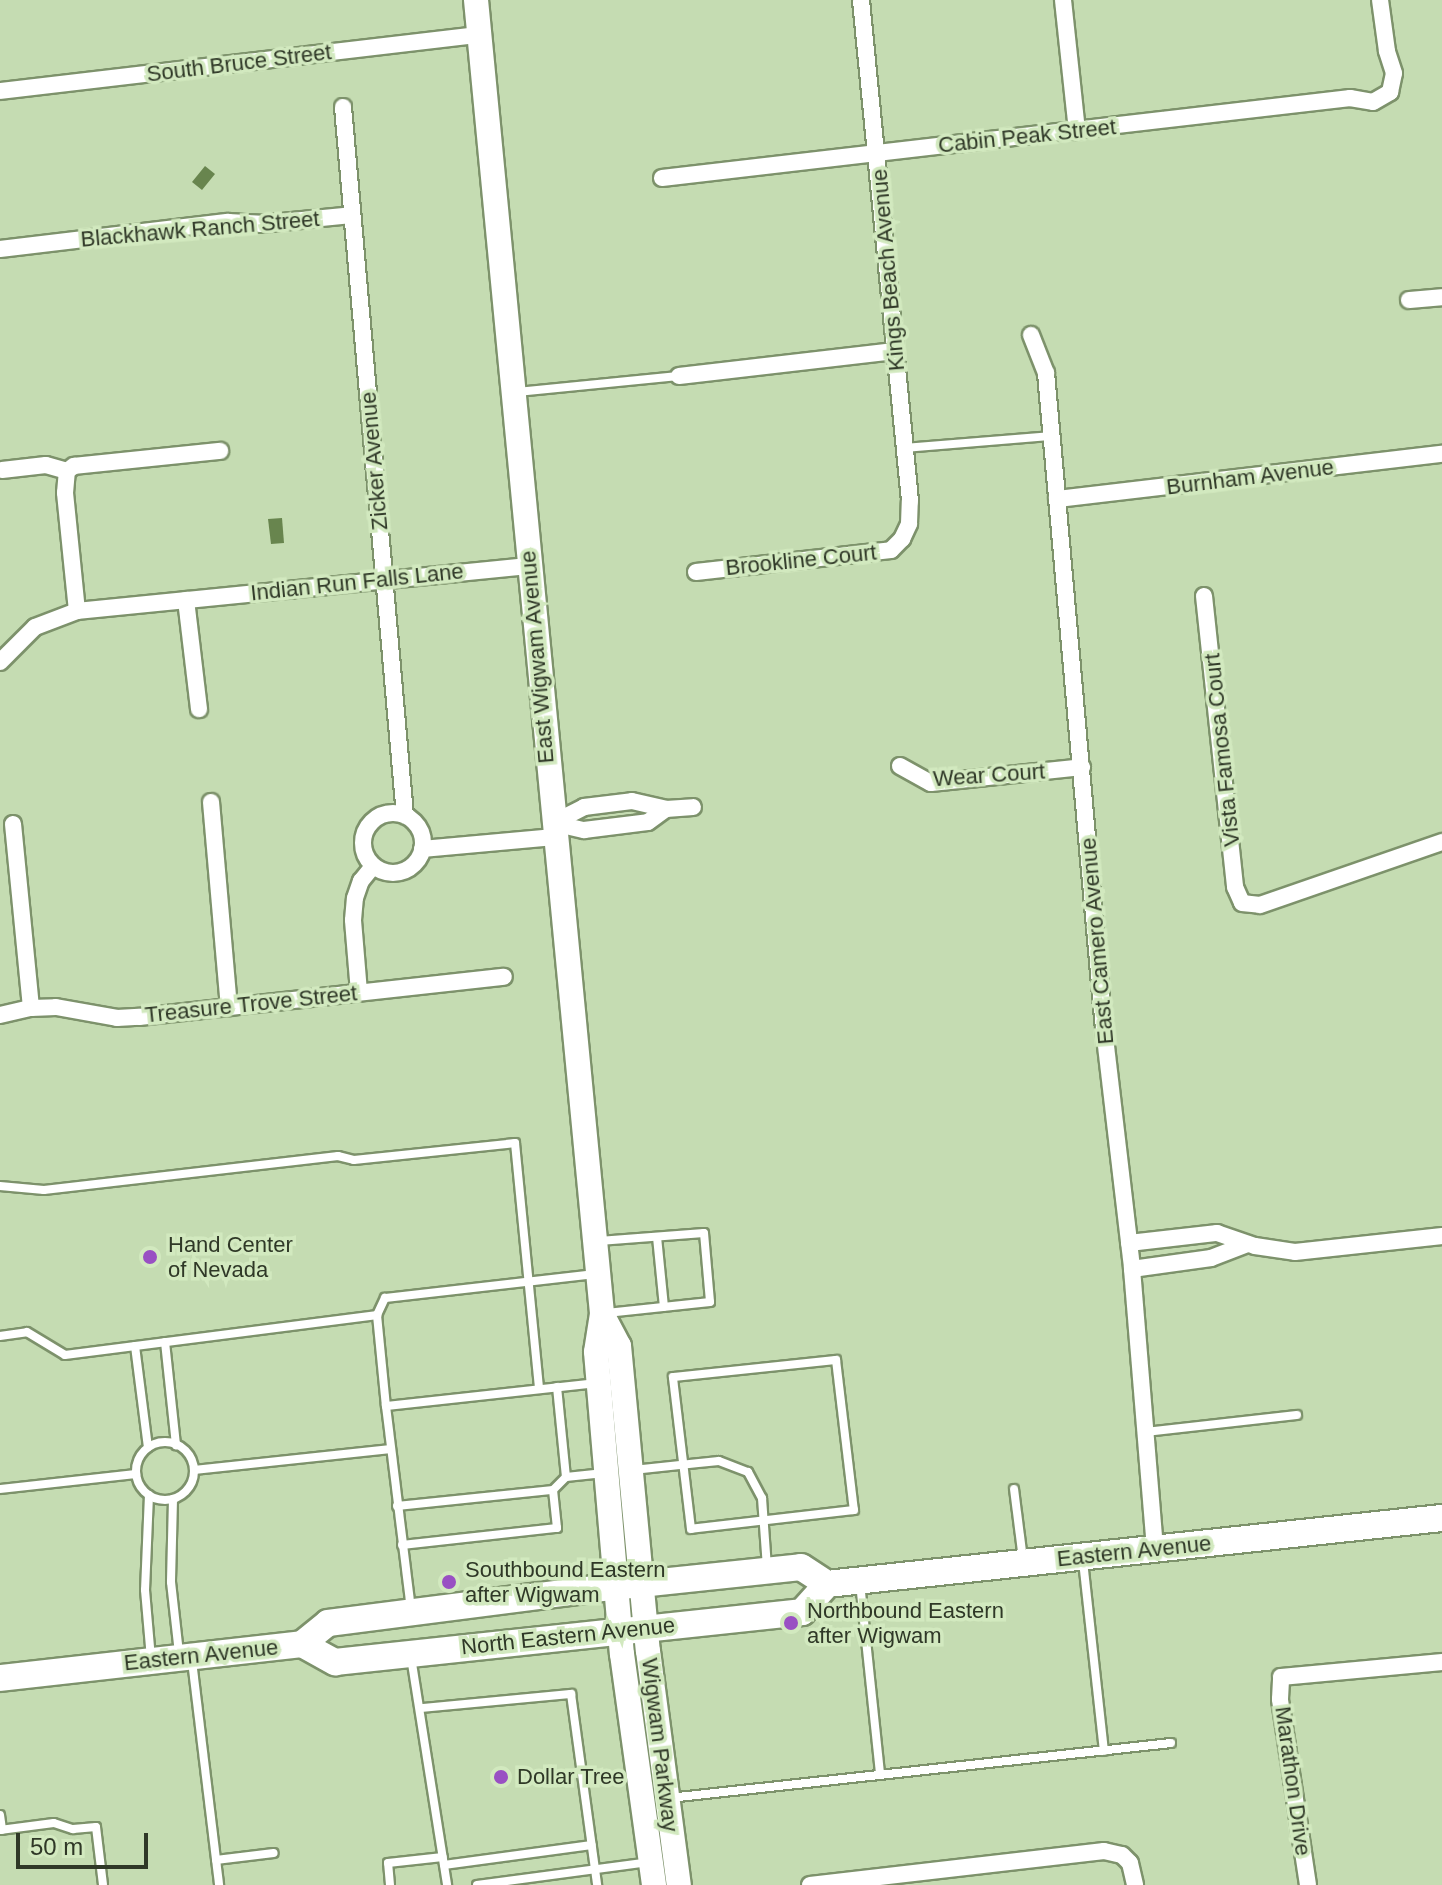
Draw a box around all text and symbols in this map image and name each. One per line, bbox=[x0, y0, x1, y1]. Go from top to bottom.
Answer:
street label: South Bruce Street bbox=[145, 39, 333, 87]
street label: Cabin Peak Street bbox=[937, 114, 1117, 158]
street label: Kings Beach Avenue bbox=[866, 167, 910, 373]
street label: Blackhawk Ranch Street bbox=[79, 205, 321, 253]
street label: Zicker Avenue bbox=[355, 390, 393, 532]
street label: Burnham Avenue bbox=[1164, 454, 1336, 500]
street label: Brookline Court bbox=[724, 539, 878, 581]
street label: East Wigwam Avenue bbox=[514, 549, 560, 765]
street label: Indian Run Falls Lane bbox=[249, 558, 465, 606]
street label: Vista Famosa Court bbox=[1199, 652, 1245, 848]
street label: Wear Court bbox=[932, 758, 1046, 792]
street label: East Camero Avenue bbox=[1075, 836, 1119, 1046]
street label: Treasure Trove Street bbox=[143, 980, 359, 1028]
place label: Hand Center of Nevada bbox=[168, 1231, 293, 1282]
marker: Hand Center of Nevada bbox=[139, 1246, 161, 1268]
street label: Eastern Avenue bbox=[1055, 1530, 1213, 1572]
place label: Southbound Eastern after Wigwam bbox=[465, 1556, 666, 1608]
marker: Southbound Eastern after Wigwam bbox=[440, 1573, 458, 1591]
place label: Northbound Eastern after Wigwam bbox=[807, 1597, 1004, 1648]
street label: North Eastern Avenue bbox=[459, 1612, 677, 1660]
marker: Northbound Eastern after Wigwam bbox=[782, 1614, 800, 1632]
street label: Eastern Avenue bbox=[122, 1634, 280, 1676]
street label: Wigwam Parkway bbox=[636, 1657, 684, 1833]
street label: Marathon Drive bbox=[1269, 1705, 1317, 1857]
place label: Dollar Tree bbox=[517, 1764, 625, 1790]
marker: Dollar Tree bbox=[492, 1768, 510, 1786]
scale bar bbox=[20, 1817, 152, 1867]
text: 50 m bbox=[30, 1833, 83, 1860]

